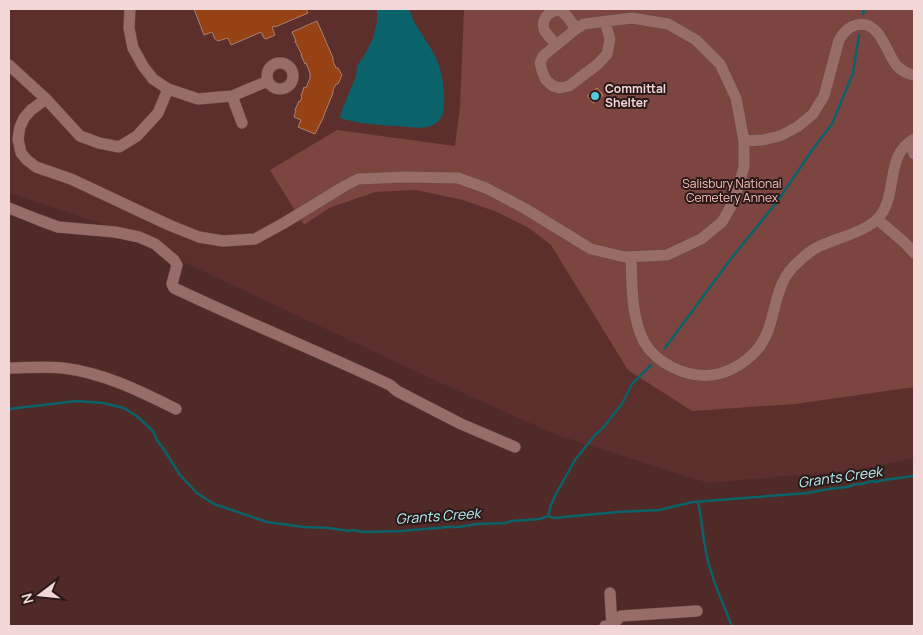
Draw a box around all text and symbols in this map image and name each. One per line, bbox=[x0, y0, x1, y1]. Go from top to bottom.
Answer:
place label: Committal Shelter bbox=[605, 80, 666, 111]
marker: Committal Shelter bbox=[589, 90, 601, 102]
park label: Salisbury National Cemetery Annex bbox=[682, 175, 782, 206]
water label: Grants Creek bbox=[797, 461, 885, 492]
water label: Grants Creek bbox=[395, 503, 483, 528]
north arrow bbox=[15, 570, 65, 620]
text: N bbox=[17, 591, 38, 606]

